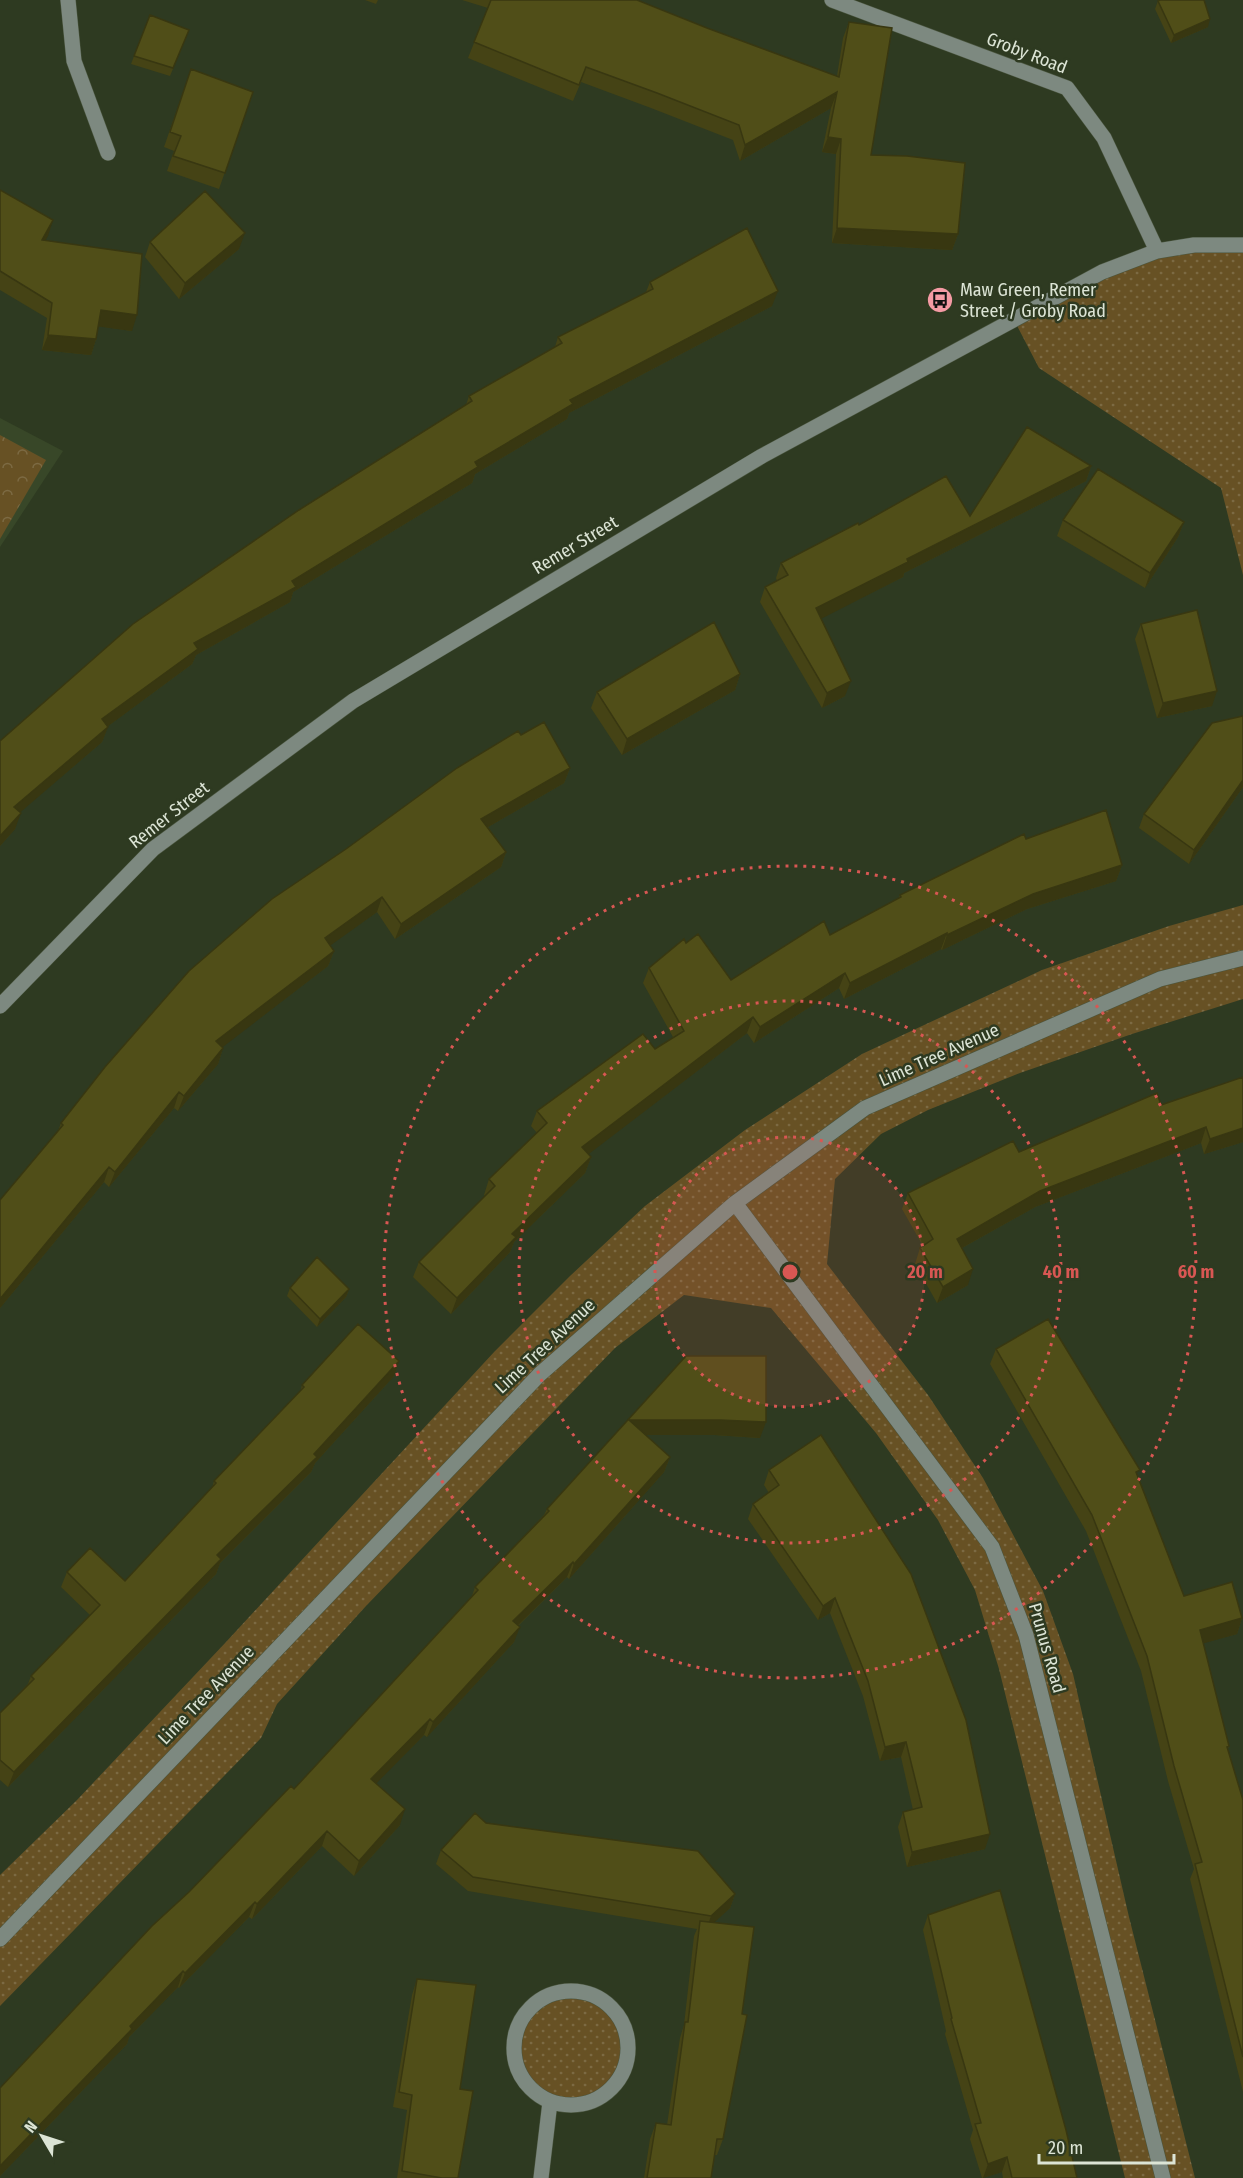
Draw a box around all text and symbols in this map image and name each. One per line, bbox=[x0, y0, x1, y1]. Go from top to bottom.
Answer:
street label: Groby Road bbox=[984, 28, 1070, 78]
place label: Maw Green, Remer Street / Groby Road bbox=[960, 279, 1106, 322]
bus stop icon: Maw Green, Remer Street / Groby Road bbox=[925, 285, 955, 315]
street label: Remer Street bbox=[528, 511, 622, 579]
street label: Remer Street bbox=[124, 777, 214, 853]
street label: Lime Tree Avenue bbox=[876, 1019, 1003, 1091]
text: 20 m bbox=[906, 1261, 943, 1283]
text: 40 m bbox=[1043, 1261, 1079, 1283]
text: 60 m bbox=[1178, 1261, 1214, 1283]
centre of rings bbox=[780, 1262, 800, 1282]
street label: Lime Tree Avenue bbox=[490, 1294, 600, 1398]
street label: Prunus Road bbox=[1024, 1600, 1070, 1696]
street label: Lime Tree Avenue bbox=[153, 1641, 259, 1749]
north arrow bbox=[12, 2106, 72, 2166]
text: N bbox=[20, 2117, 41, 2137]
scale bar bbox=[1039, 2127, 1174, 2165]
text: 20 m bbox=[1048, 2137, 1083, 2159]

